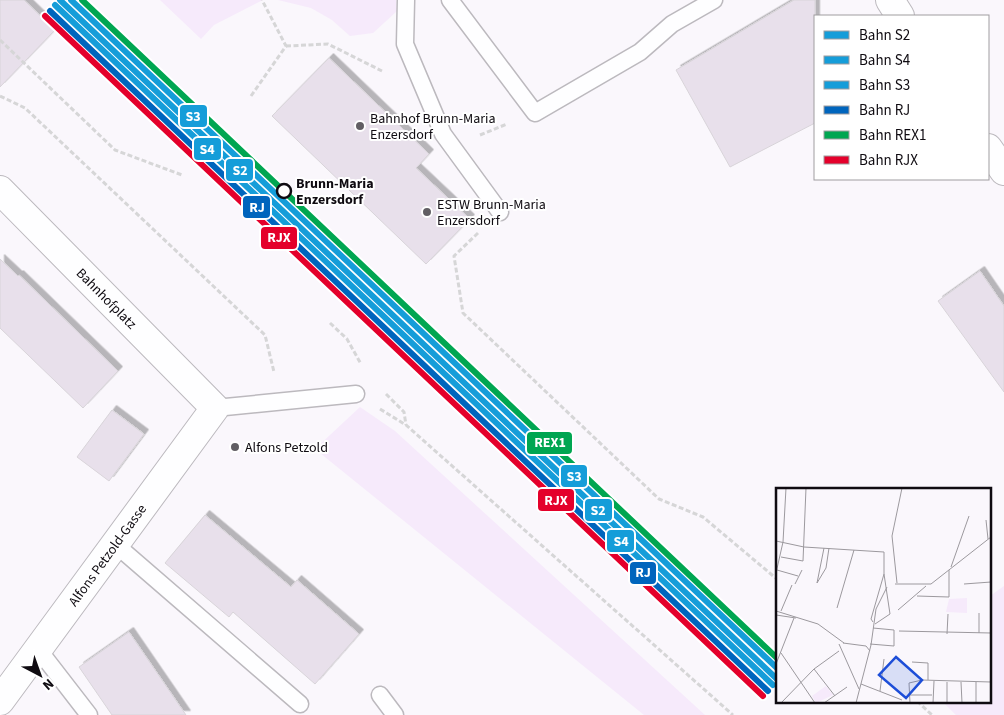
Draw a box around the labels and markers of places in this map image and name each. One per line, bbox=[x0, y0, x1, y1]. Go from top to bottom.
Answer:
place label: Bahnhof Brunn-Maria Enzersdorf bbox=[370, 109, 496, 145]
marker: Bahnhof Brunn-Maria Enzersdorf bbox=[354, 120, 366, 132]
place label: Brunn-Maria Enzersdorf bbox=[296, 174, 374, 210]
marker: Brunn-Maria Enzersdorf bbox=[276, 183, 292, 199]
place label: ESTW Brunn-Maria Enzersdorf bbox=[437, 195, 546, 231]
marker: ESTW Brunn-Maria Enzersdorf bbox=[421, 206, 433, 218]
place label: Alfons Petzold bbox=[245, 438, 328, 458]
marker: Alfons Petzold bbox=[229, 441, 241, 453]

